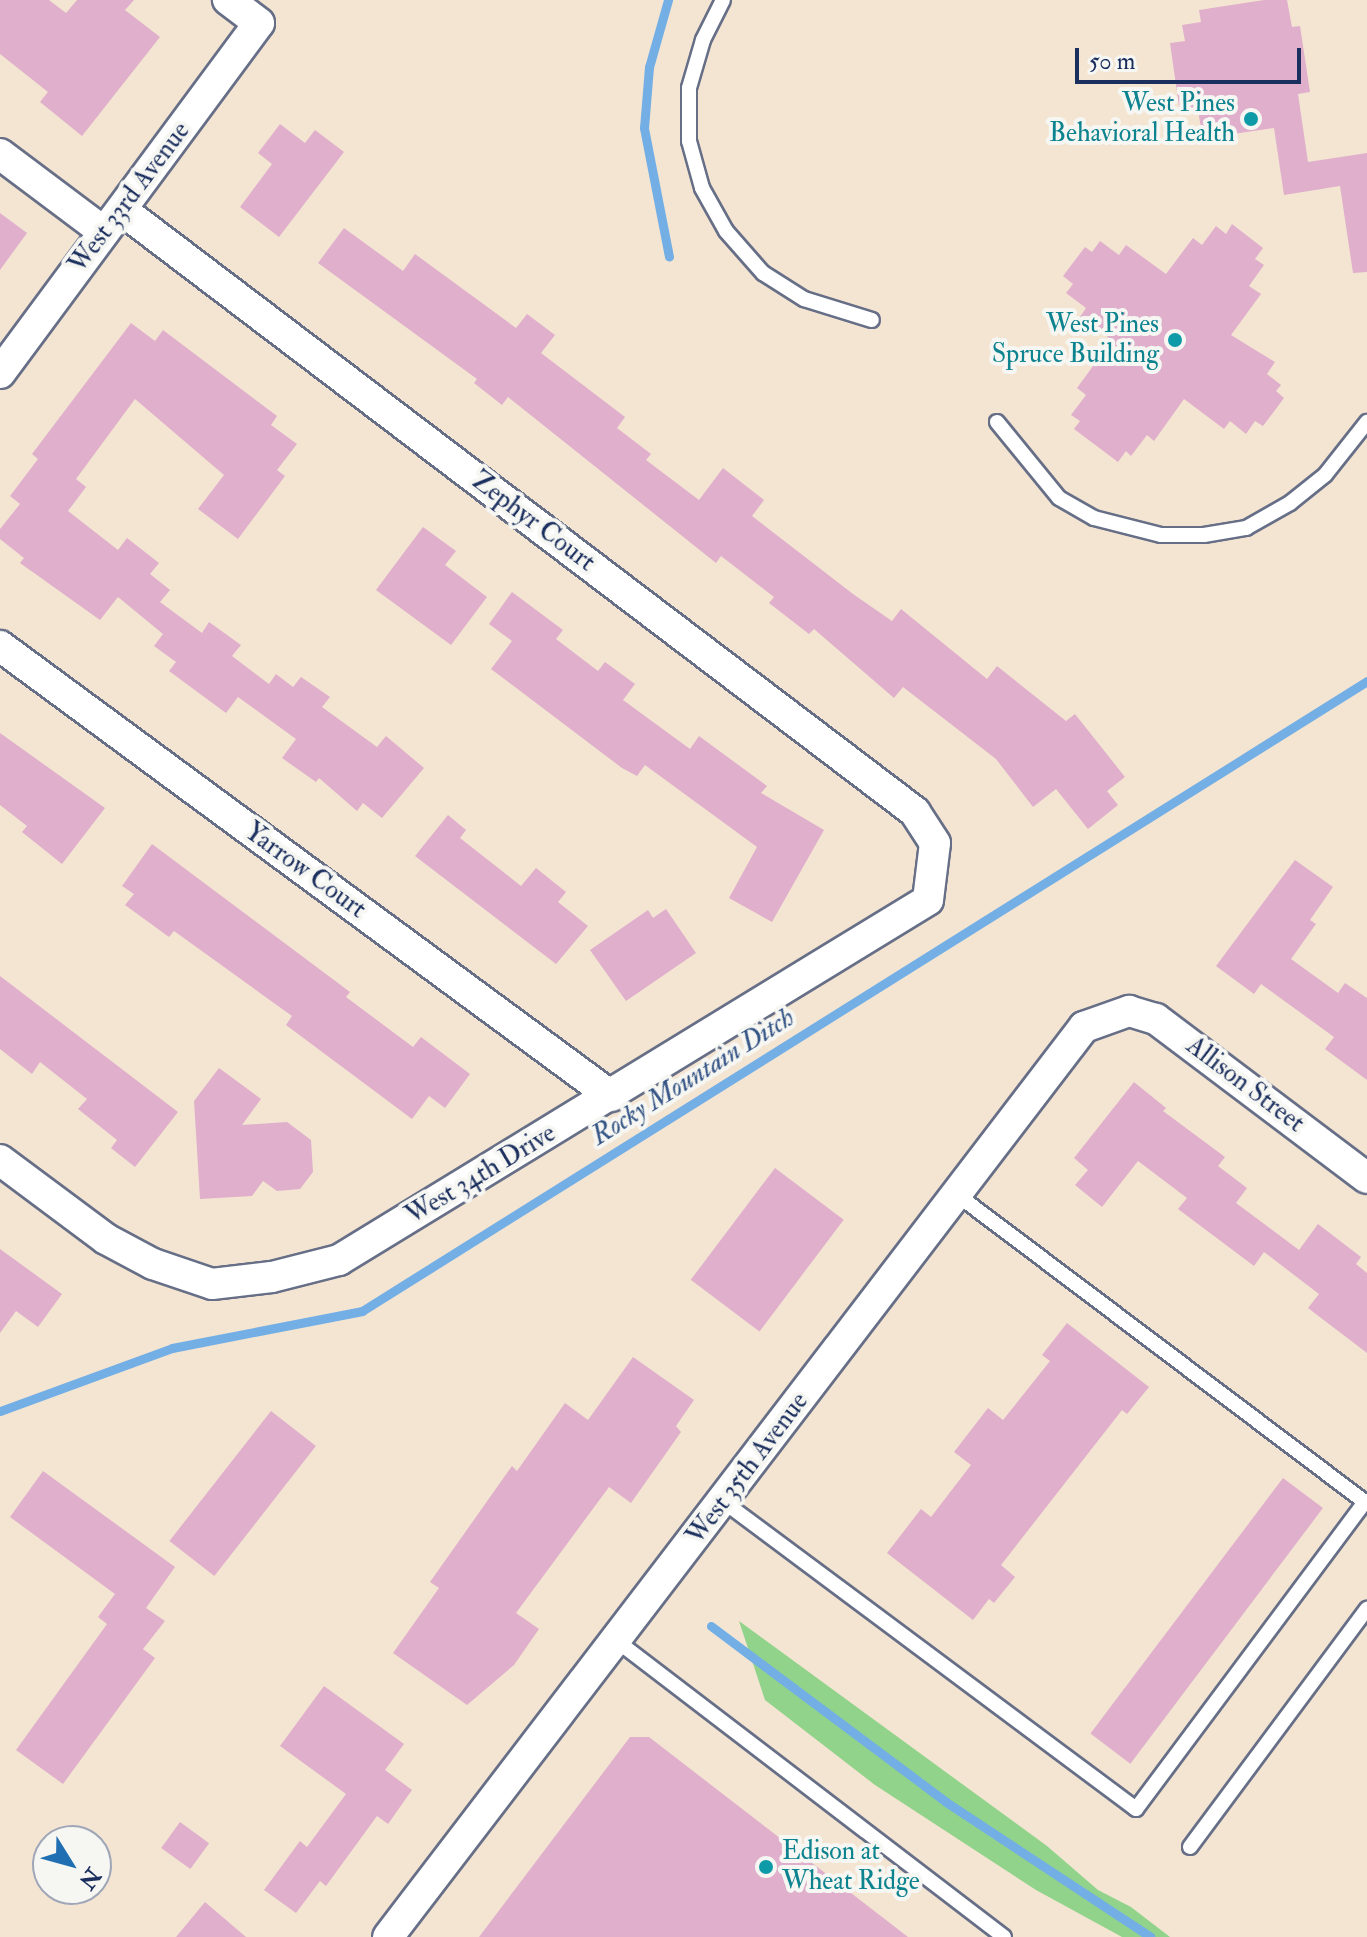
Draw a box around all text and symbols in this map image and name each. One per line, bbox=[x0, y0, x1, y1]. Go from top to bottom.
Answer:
scale bar bbox=[1079, 32, 1305, 82]
text: 50 m bbox=[1089, 46, 1135, 77]
place label: West Pines Behavioral Health bbox=[1049, 88, 1235, 150]
marker: West Pines Behavioral Health bbox=[1242, 110, 1260, 128]
street label: West 33rd Avenue bbox=[63, 116, 197, 280]
place label: West Pines Spruce Building bbox=[992, 309, 1159, 370]
marker: West Pines Spruce Building bbox=[1166, 331, 1184, 349]
street label: Zephyr Court bbox=[465, 465, 601, 579]
street label: Yarrow Court bbox=[238, 816, 372, 926]
water label: Rocky Mountain Ditch bbox=[585, 1001, 801, 1153]
street label: Allison Street bbox=[1180, 1030, 1310, 1140]
street label: West 34th Drive bbox=[401, 1118, 561, 1232]
street label: West 35th Avenue bbox=[681, 1387, 815, 1551]
north arrow bbox=[32, 1825, 112, 1905]
place label: Edison at Wheat Ridge bbox=[782, 1836, 920, 1898]
marker: Edison at Wheat Ridge bbox=[757, 1858, 775, 1876]
text: N bbox=[72, 1862, 107, 1895]

